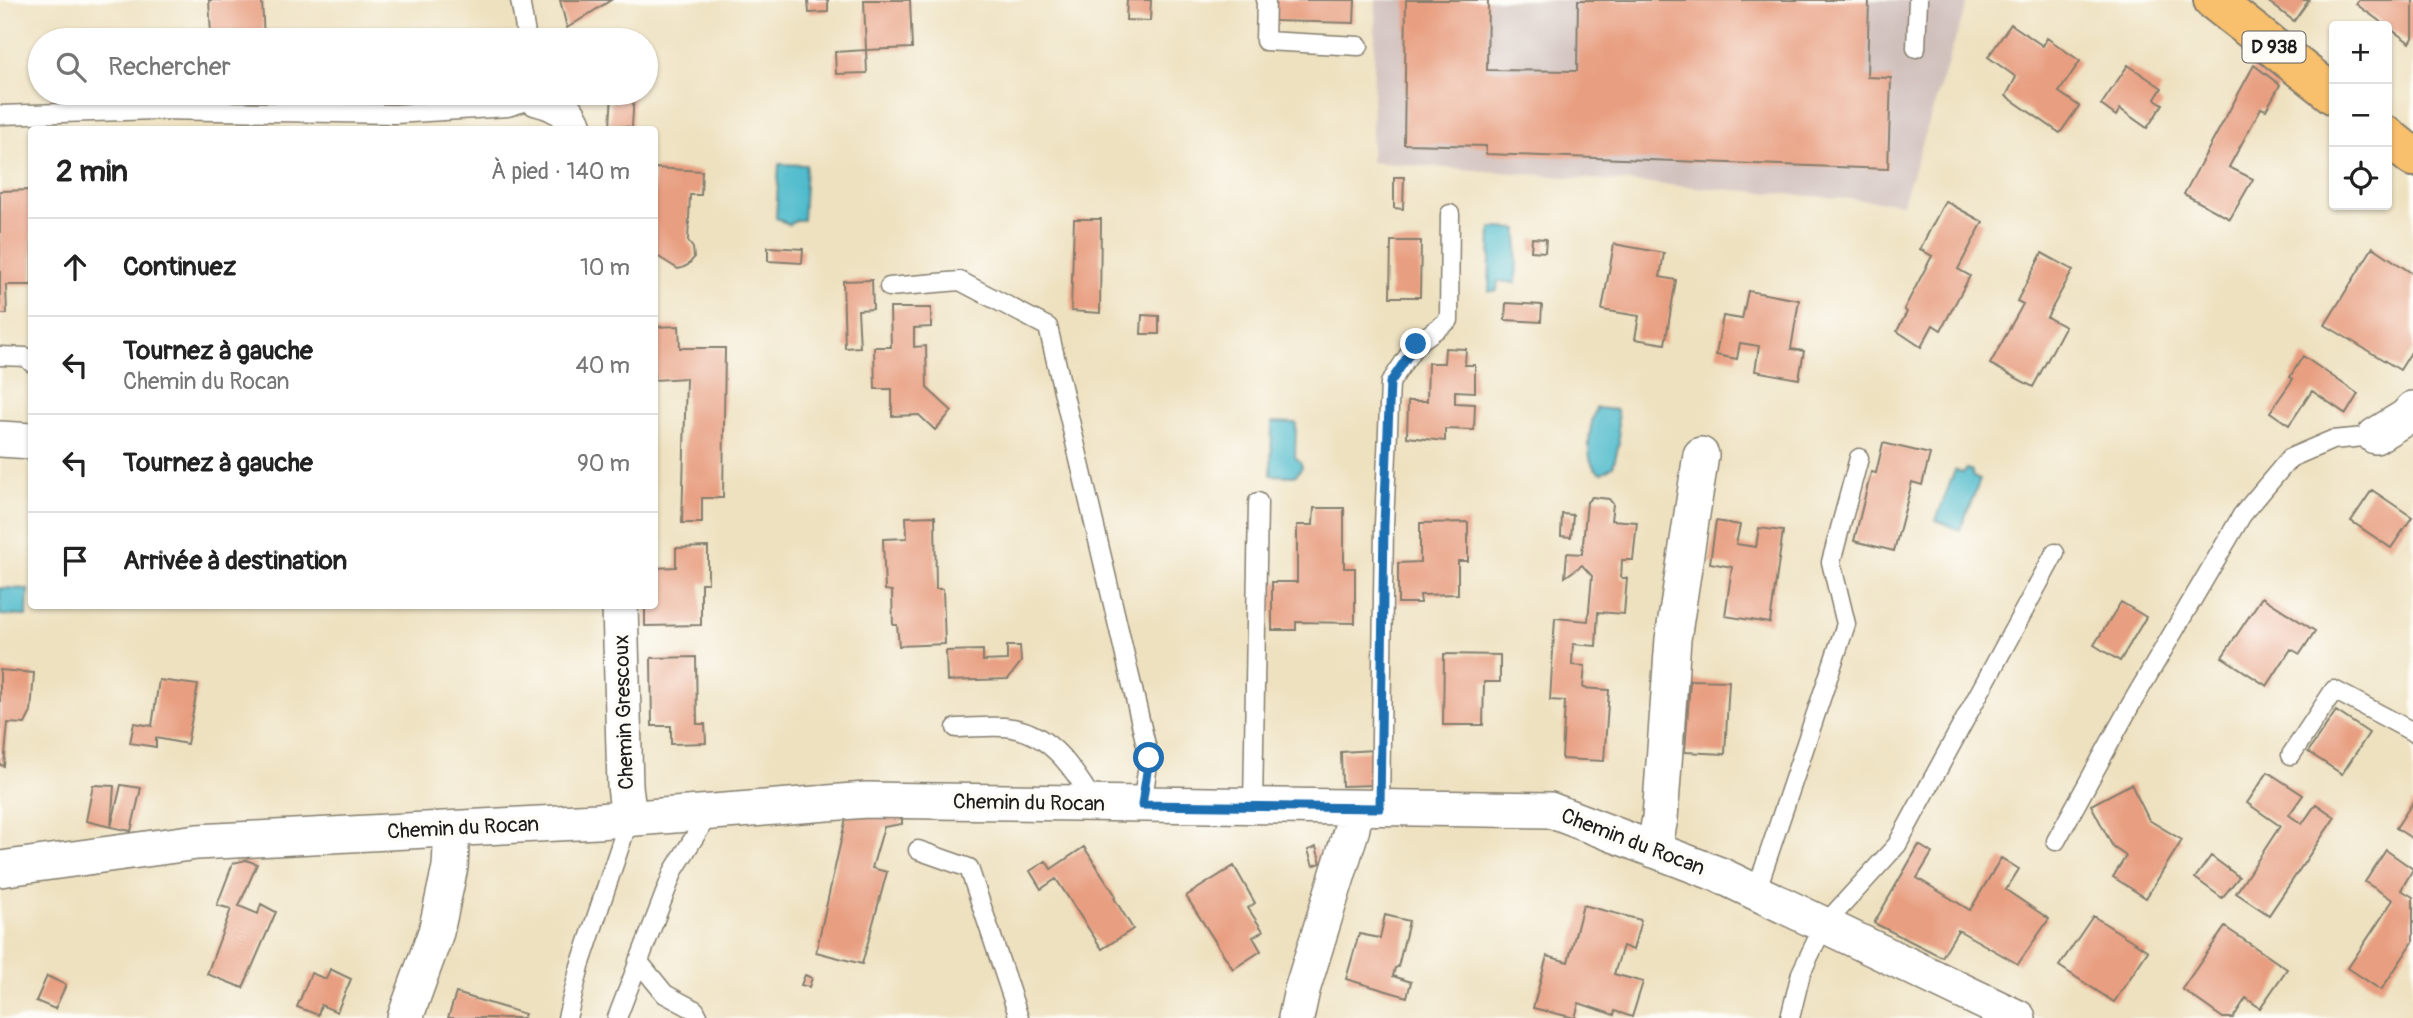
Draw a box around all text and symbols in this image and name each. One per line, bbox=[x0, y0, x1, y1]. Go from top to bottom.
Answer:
map controls bbox=[2329, 21, 2392, 210]
button: + bbox=[2329, 21, 2392, 84]
search box bbox=[28, 28, 658, 105]
road number: D 938 bbox=[2242, 32, 2306, 62]
icon: search bbox=[52, 48, 90, 86]
text: Rechercher bbox=[108, 51, 231, 83]
button: − bbox=[2329, 84, 2392, 147]
button: locate bbox=[2329, 147, 2392, 210]
text: 2 min bbox=[56, 153, 128, 190]
text: À pied · 140 m bbox=[491, 157, 630, 186]
icon: ahead bbox=[56, 248, 94, 286]
text: Continuez bbox=[123, 251, 236, 283]
text: 10 m bbox=[580, 253, 630, 282]
route end bbox=[1400, 328, 1431, 359]
text: Tournez à gauche bbox=[123, 335, 313, 367]
icon: left bbox=[56, 346, 94, 384]
text: 40 m bbox=[576, 351, 630, 380]
text: Chemin du Rocan bbox=[123, 367, 290, 396]
icon: left bbox=[56, 444, 94, 482]
text: Tournez à gauche bbox=[123, 447, 313, 479]
text: 90 m bbox=[577, 449, 630, 478]
icon: arrive bbox=[56, 542, 94, 580]
text: Arrivée à destination bbox=[123, 545, 347, 577]
street label: Chemin Grescoux bbox=[608, 634, 640, 790]
route start bbox=[1133, 742, 1164, 773]
street label: Chemin du Rocan bbox=[953, 788, 1105, 818]
street label: Chemin du Rocan bbox=[1557, 802, 1709, 882]
street label: Chemin du Rocan bbox=[386, 811, 540, 845]

